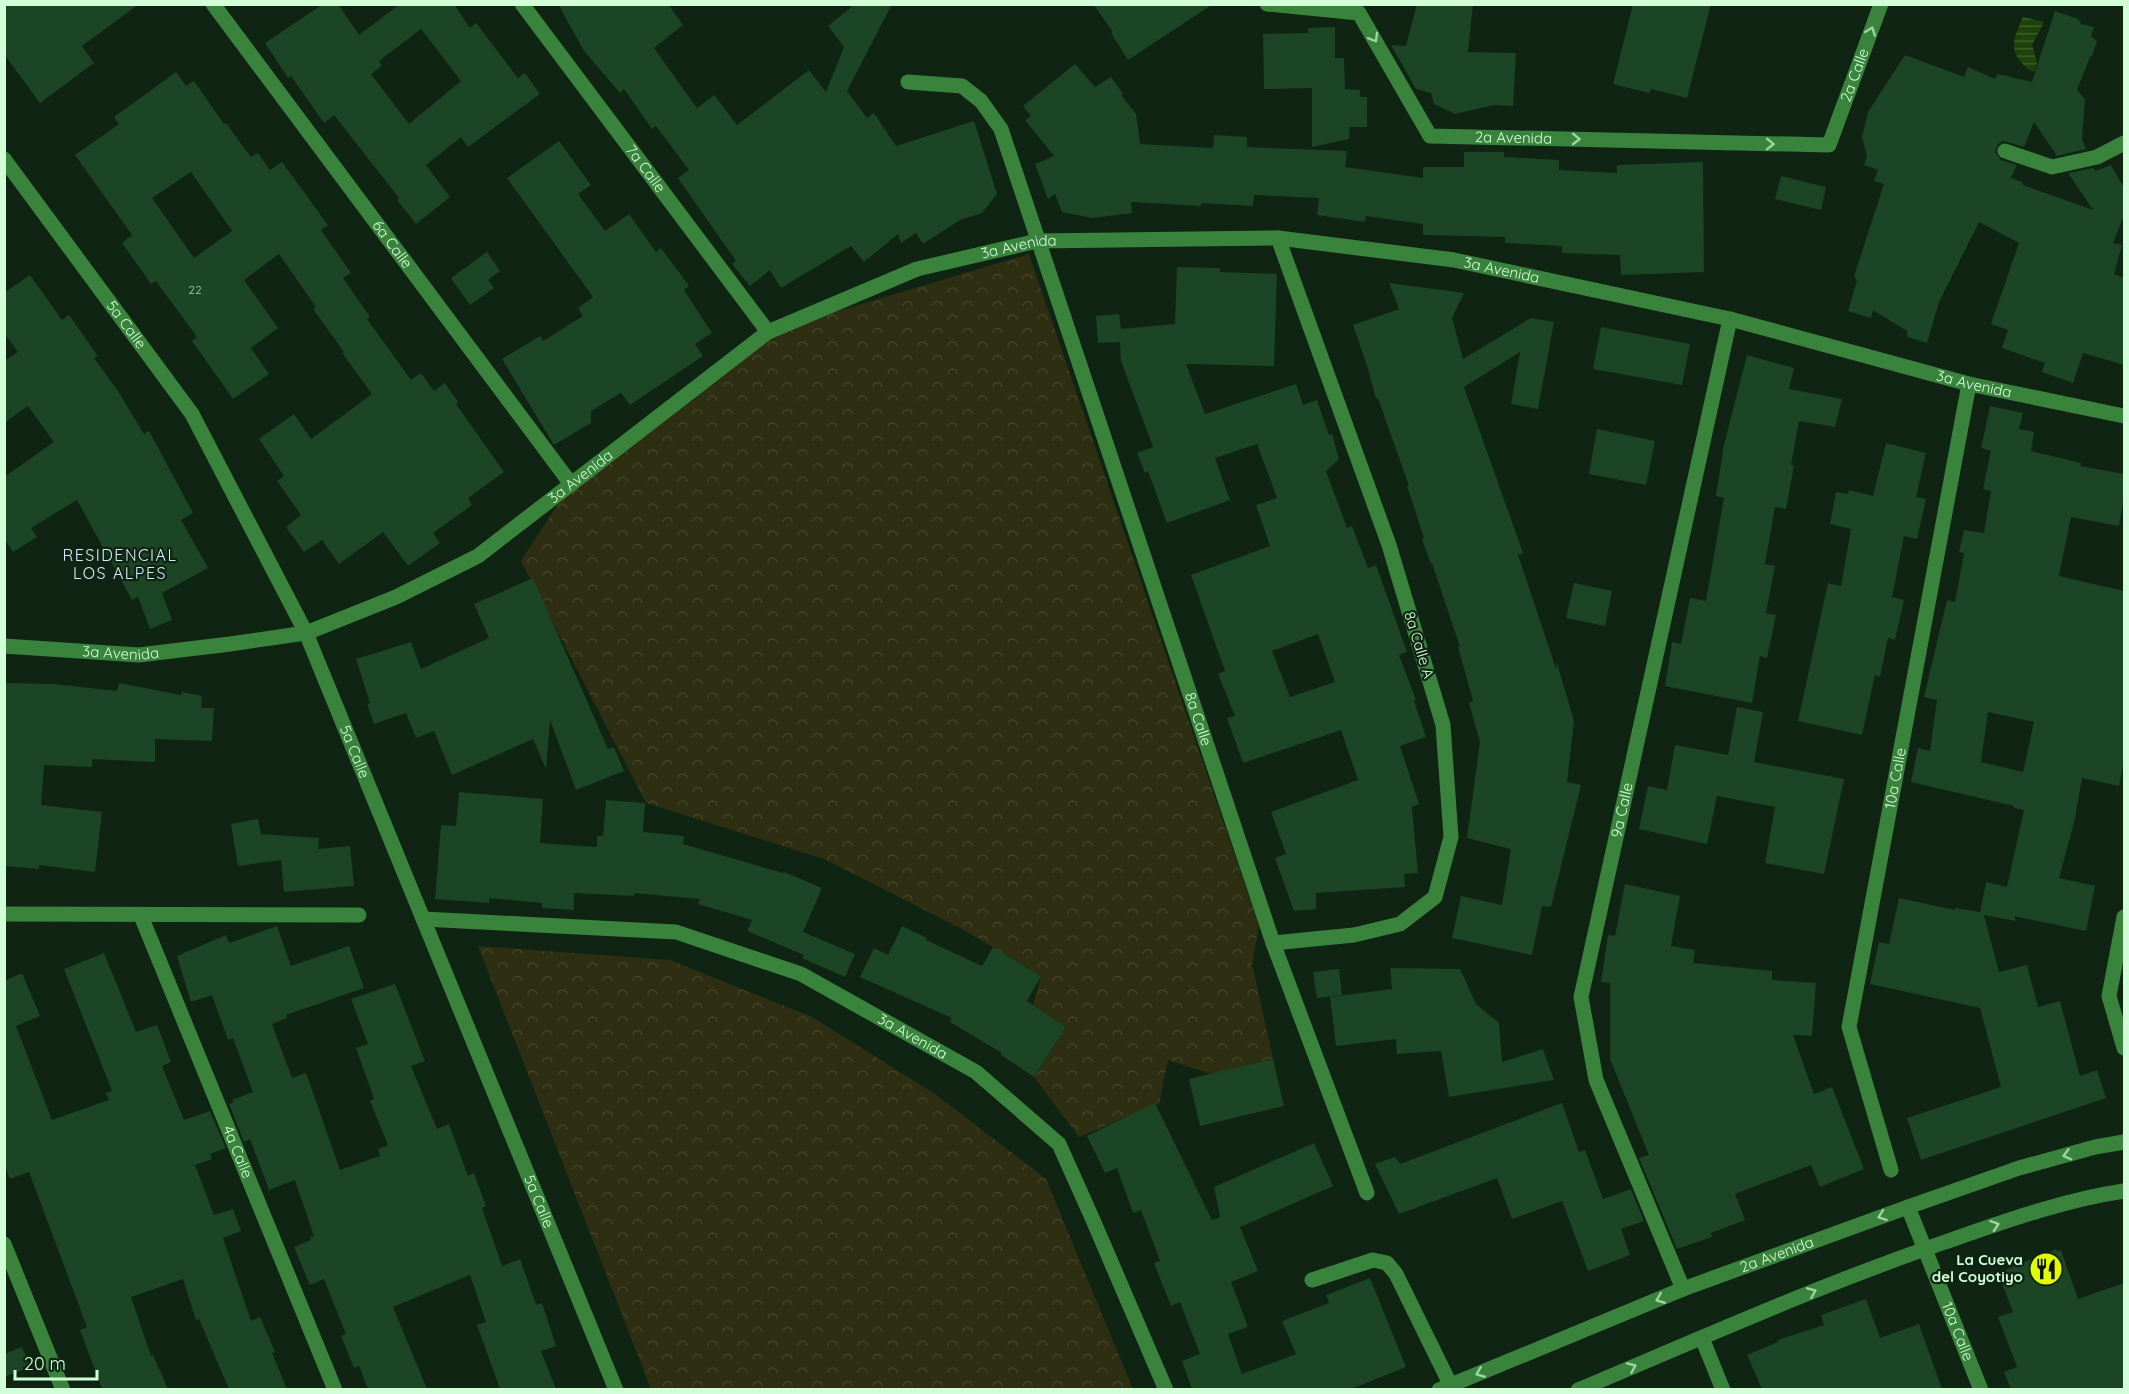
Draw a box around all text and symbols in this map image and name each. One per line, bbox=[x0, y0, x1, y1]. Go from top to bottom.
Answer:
one-way arrow bbox=[1864, 26, 1877, 37]
one-way arrow bbox=[1367, 32, 1378, 42]
street label: 2a Calle bbox=[1836, 46, 1873, 104]
street label: 2a Avenida bbox=[1475, 127, 1552, 148]
one-way arrow bbox=[1571, 133, 1580, 145]
one-way arrow bbox=[1766, 137, 1775, 150]
street label: 7a Calle bbox=[622, 141, 670, 196]
street label: 6a Calle bbox=[369, 216, 417, 272]
street label: 3a Avenida bbox=[979, 231, 1057, 263]
street label: 3a Avenida bbox=[1462, 252, 1541, 287]
house number: 22 bbox=[188, 282, 202, 297]
street label: 5a Calle bbox=[103, 297, 151, 352]
street label: 3a Avenida bbox=[1934, 366, 2013, 402]
street label: 3a Avenida bbox=[544, 445, 616, 507]
district label: RESIDENCIAL LOS ALPES bbox=[63, 545, 177, 583]
street label: 8a Calle A bbox=[1400, 609, 1439, 681]
street label: 3a Avenida bbox=[82, 641, 160, 664]
street label: 8a Calle bbox=[1181, 690, 1216, 748]
street label: 5a Calle bbox=[336, 722, 374, 781]
street label: 10a Calle bbox=[1880, 746, 1910, 810]
street label: 9a Calle bbox=[1606, 781, 1637, 839]
street label: 3a Avenida bbox=[875, 1009, 951, 1063]
street label: 4a Calle bbox=[219, 1123, 257, 1181]
one-way arrow bbox=[2063, 1147, 2073, 1160]
street label: 5a Calle bbox=[520, 1172, 559, 1231]
one-way arrow bbox=[1878, 1209, 1889, 1221]
one-way arrow bbox=[1989, 1219, 1999, 1232]
street label: 2a Avenida bbox=[1737, 1232, 1816, 1276]
place label: La Cueva del Coyotiyo bbox=[1932, 1250, 2023, 1286]
restaurant icon: La Cueva del Coyotiyo bbox=[2028, 1251, 2064, 1287]
one-way arrow bbox=[1805, 1287, 1816, 1299]
one-way arrow bbox=[1656, 1292, 1667, 1304]
street label: 10a Calle bbox=[1938, 1299, 1978, 1364]
scale bar bbox=[15, 1343, 98, 1381]
text: 20 m bbox=[24, 1352, 66, 1375]
one-way arrow bbox=[1625, 1362, 1636, 1374]
one-way arrow bbox=[1475, 1366, 1486, 1378]

